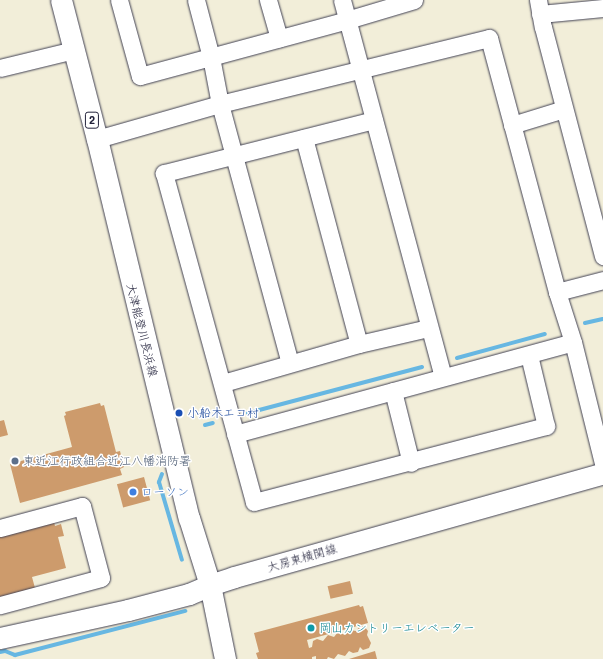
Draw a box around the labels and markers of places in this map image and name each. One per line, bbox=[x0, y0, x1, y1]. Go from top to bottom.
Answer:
place label: 小船木エコ村 bbox=[187, 406, 259, 420]
marker: 小船木エコ村 bbox=[174, 408, 184, 418]
place label: 東近江行政組合近江八幡消防署 bbox=[23, 454, 191, 468]
marker: 東近江行政組合近江八幡消防署 bbox=[10, 456, 20, 466]
place label: ローソン bbox=[141, 485, 189, 499]
marker: ローソン bbox=[128, 487, 138, 497]
place label: 岡山カントリーエレベーター bbox=[319, 621, 475, 635]
marker: 岡山カントリーエレベーター bbox=[306, 623, 316, 633]

